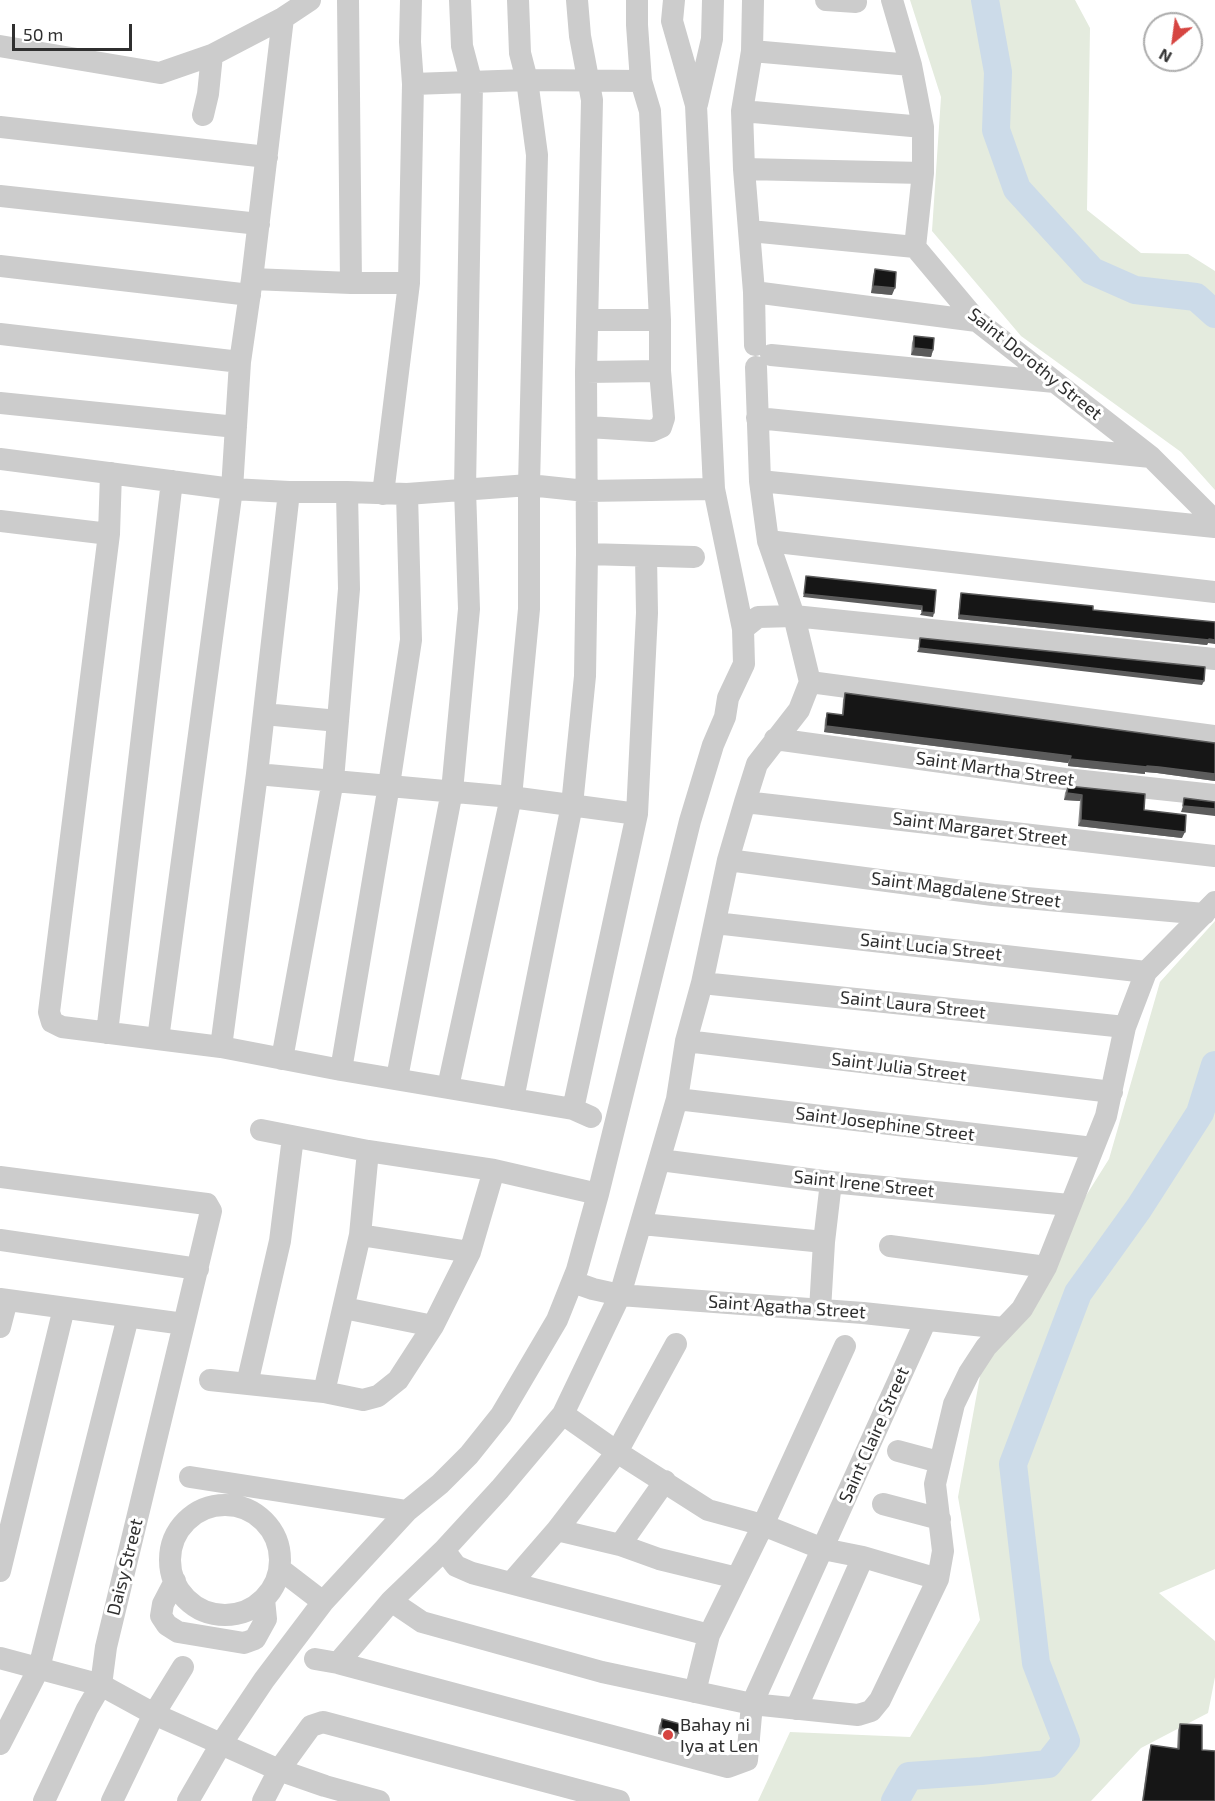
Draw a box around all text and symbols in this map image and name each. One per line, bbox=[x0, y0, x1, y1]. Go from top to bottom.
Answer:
scale bar bbox=[15, 12, 135, 50]
north arrow bbox=[1143, 12, 1203, 72]
text: 50 m bbox=[23, 23, 63, 45]
text: N bbox=[1155, 45, 1175, 68]
street label: Saint Dorothy Street bbox=[964, 303, 1106, 425]
street label: Saint Martha Street bbox=[914, 747, 1076, 791]
street label: Saint Margaret Street bbox=[891, 808, 1069, 850]
street label: Saint Magdalene Street bbox=[870, 868, 1062, 912]
street label: Saint Lucia Street bbox=[859, 929, 1003, 965]
street label: Saint Laura Street bbox=[839, 987, 987, 1023]
street label: Saint Julia Street bbox=[830, 1048, 968, 1086]
street label: Saint Josephine Street bbox=[794, 1102, 976, 1146]
street label: Saint Irene Street bbox=[793, 1166, 935, 1202]
street label: Saint Agatha Street bbox=[707, 1291, 867, 1323]
street label: Saint Claire Street bbox=[834, 1364, 914, 1506]
street label: Daisy Street bbox=[103, 1516, 147, 1618]
place label: Bahay ni Iya at Len bbox=[680, 1714, 758, 1756]
marker: Bahay ni Iya at Len bbox=[661, 1728, 675, 1742]

